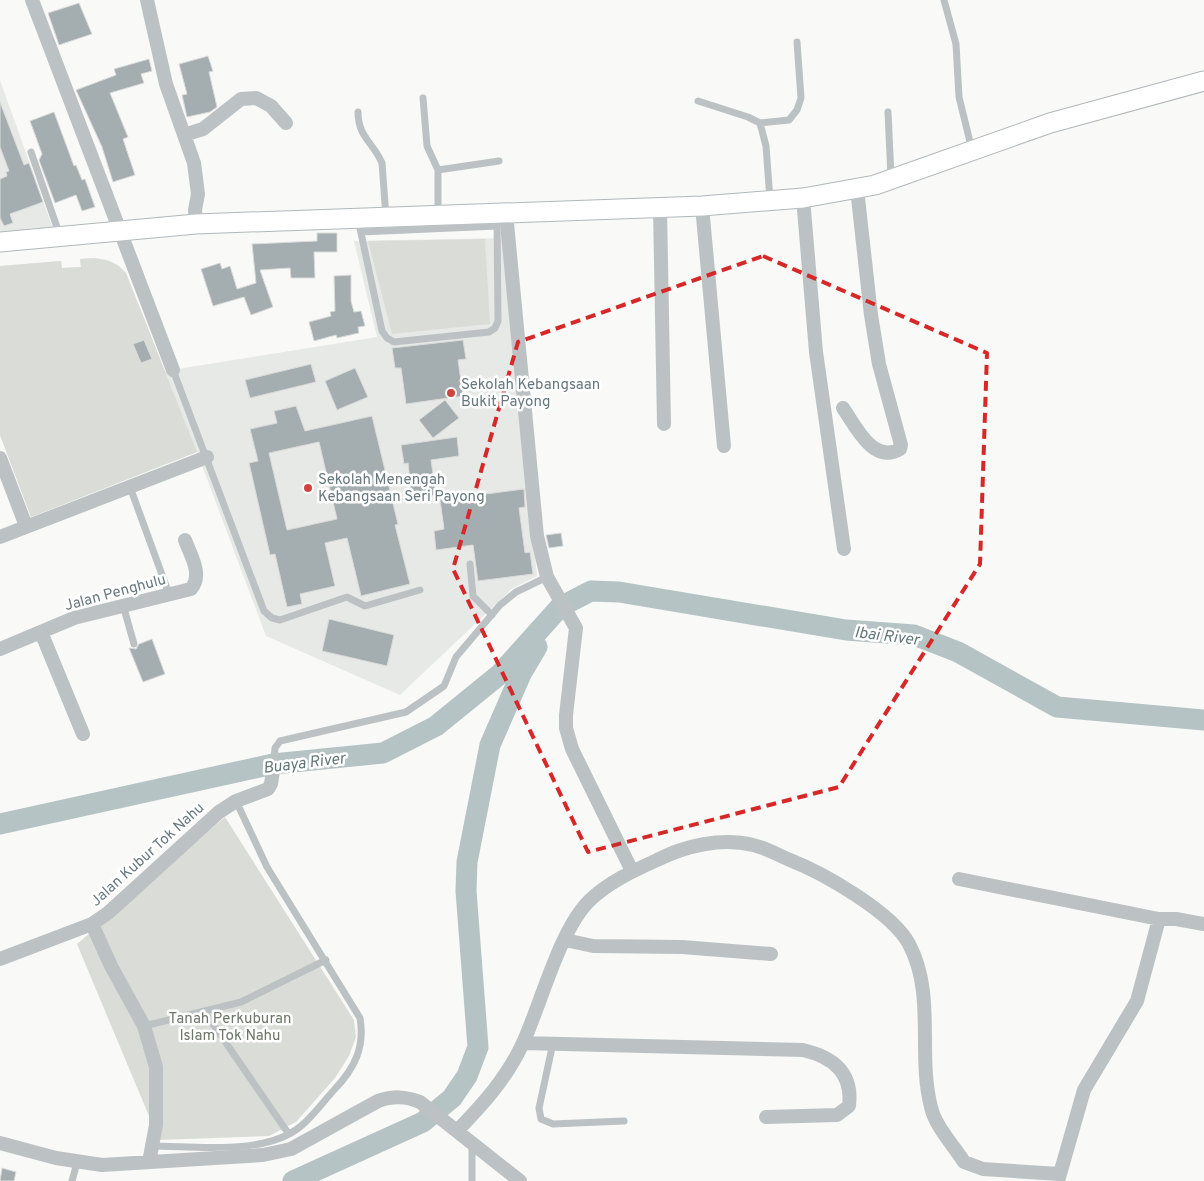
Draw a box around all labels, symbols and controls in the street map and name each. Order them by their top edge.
place label: Sekolah Kebangsaan Bukit Payong [461,376,600,412]
marker: Sekolah Kebangsaan Bukit Payong [445,387,457,399]
place label: Sekolah Menengah Kebangsaan Seri Payong [318,471,485,507]
marker: Sekolah Menengah Kebangsaan Seri Payong [302,482,314,494]
street label: Jalan Penghulu [63,571,168,616]
water label: Ibai River [853,623,922,651]
water label: Buaya River [262,749,348,779]
street label: Jalan Kubur Tok Nahu [87,799,209,911]
park label: Tanah Perkuburan Islam Tok Nahu [169,1010,291,1046]

